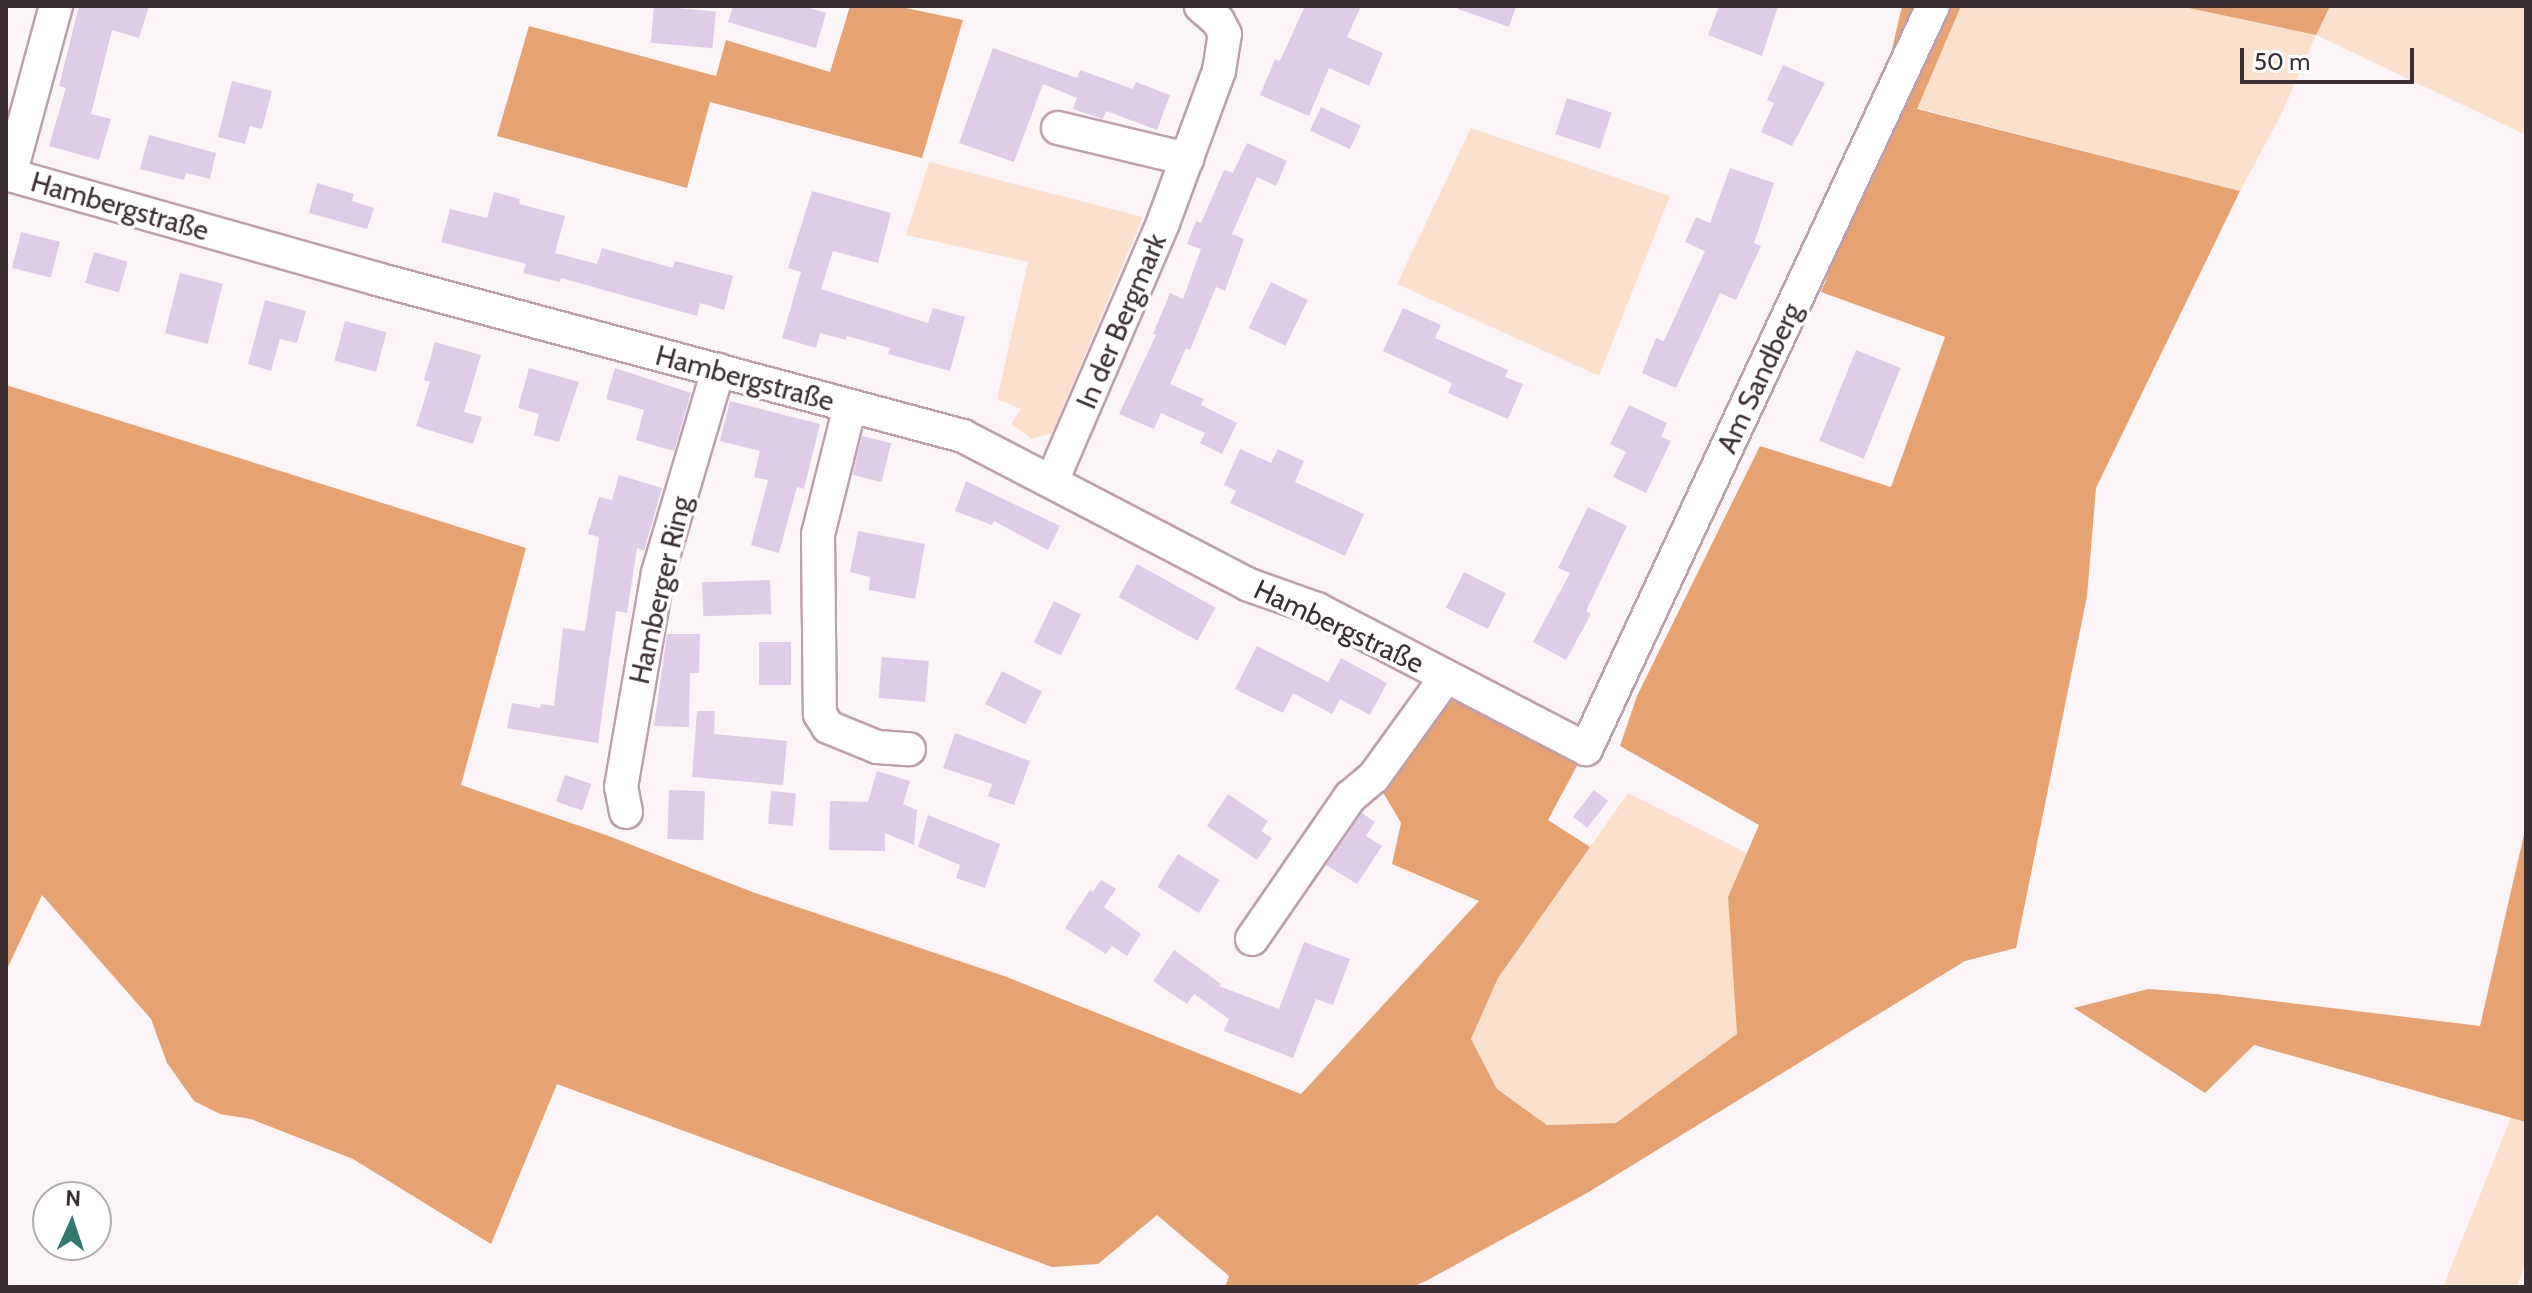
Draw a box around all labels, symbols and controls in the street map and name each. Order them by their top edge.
scale bar [2244,32,2418,82]
text: 50 m [2254,47,2310,76]
street label: Hambergstraße [27,165,213,247]
street label: In der Bergmark [1069,228,1173,414]
street label: Am Sandberg [1710,298,1808,458]
street label: Hambergstraße [652,338,838,418]
street label: Hamberger Ring [622,493,698,687]
street label: Hambergstraße [1249,572,1429,680]
north arrow [32,1181,112,1261]
text: N [65,1185,82,1212]

